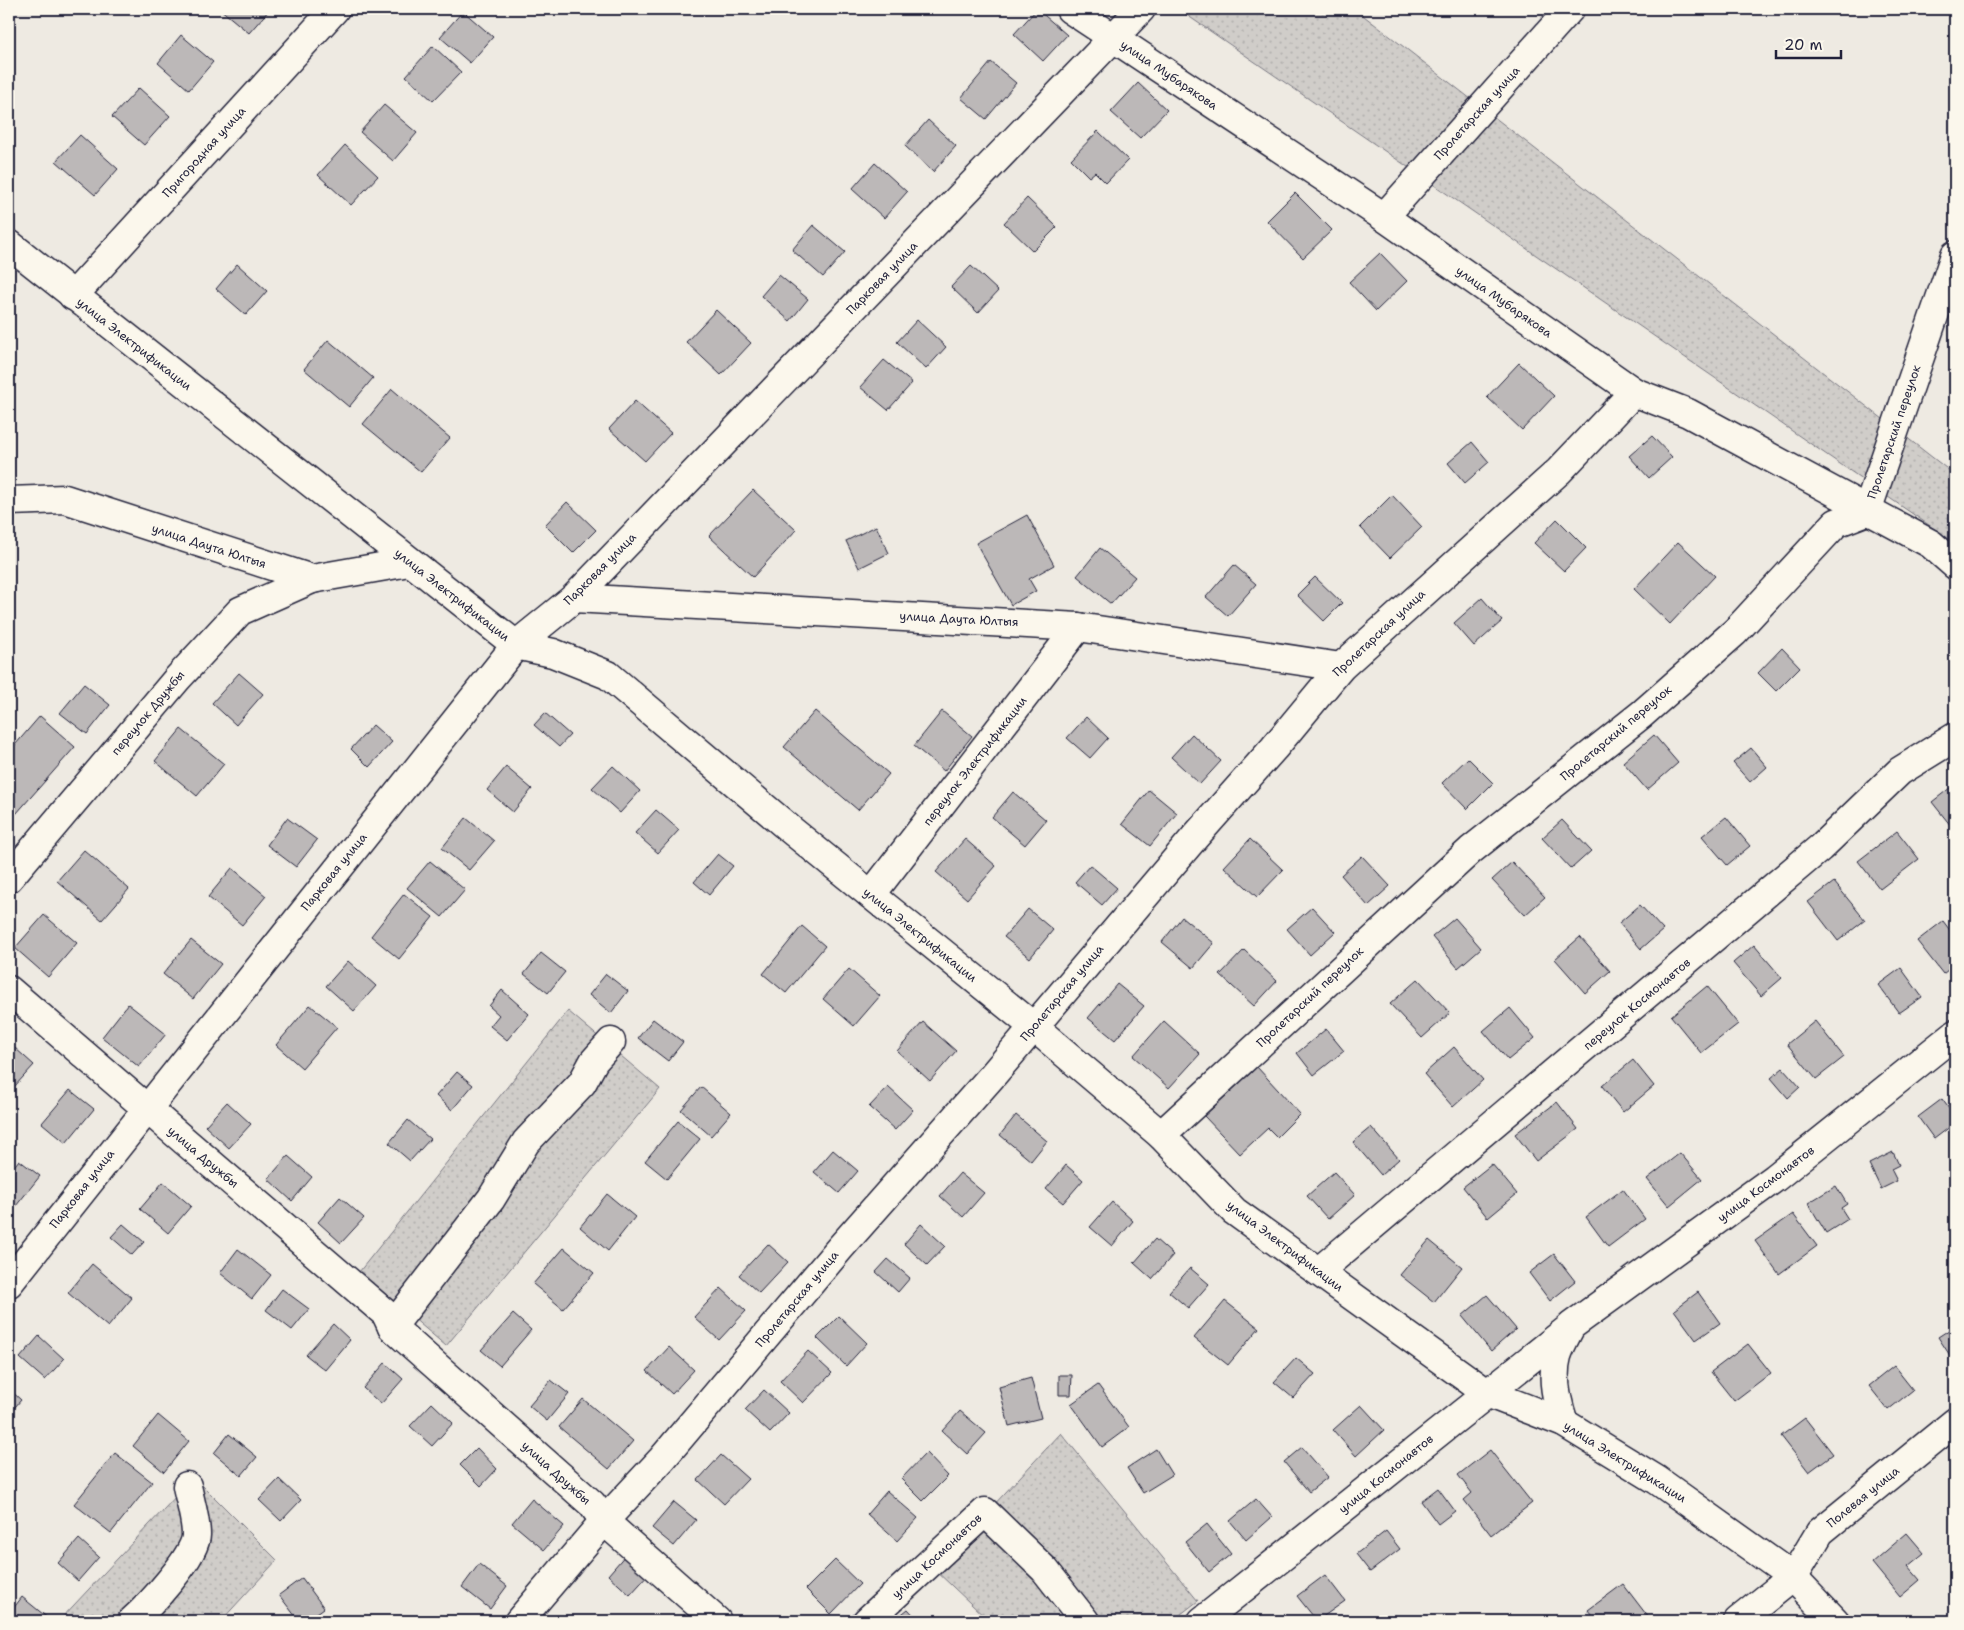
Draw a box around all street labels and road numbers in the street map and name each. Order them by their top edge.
street label: улица Мубарякова [1117,36,1221,114]
street label: Пролетарская улица [1430,62,1524,163]
street label: Пригородная улица [159,103,249,201]
street label: Парковая улица [843,237,922,318]
street label: улица Мубарякова [1453,263,1556,342]
street label: улица Электрификации [73,294,195,394]
street label: Пролетарский переулок [1864,362,1925,501]
street label: улица Даута Юлтыя [150,520,268,572]
street label: Парковая улица [560,529,640,609]
street label: улица Электрификации [391,545,513,645]
street label: Пролетарская улица [1329,585,1429,680]
street label: улица Даута Юлтыя [899,608,1019,630]
street label: переулок Дружбы [108,667,188,759]
street label: Пролетарский переулок [1557,681,1676,784]
street label: переулок Электрификации [920,693,1031,829]
street label: Парковая улица [298,829,371,914]
street label: улица Электрификации [860,884,980,986]
street label: Пролетарская улица [1017,941,1107,1045]
street label: Пролетарский переулок [1253,943,1367,1051]
street label: переулок Космонавтов [1580,954,1694,1054]
street label: улица Дружбы [164,1123,242,1191]
street label: улица Космонавтов [1714,1142,1818,1226]
street label: Парковая улица [46,1146,118,1232]
street label: улица Электрификации [1224,1197,1347,1295]
street label: Пролетарская улица [752,1247,842,1351]
street label: улица Электрификации [1561,1418,1690,1506]
street label: улица Космонавтов [1335,1431,1437,1517]
street label: улица Дружбы [518,1438,594,1508]
street label: Полевая улица [1823,1462,1903,1531]
street label: улица Космонавтов [889,1510,985,1602]

